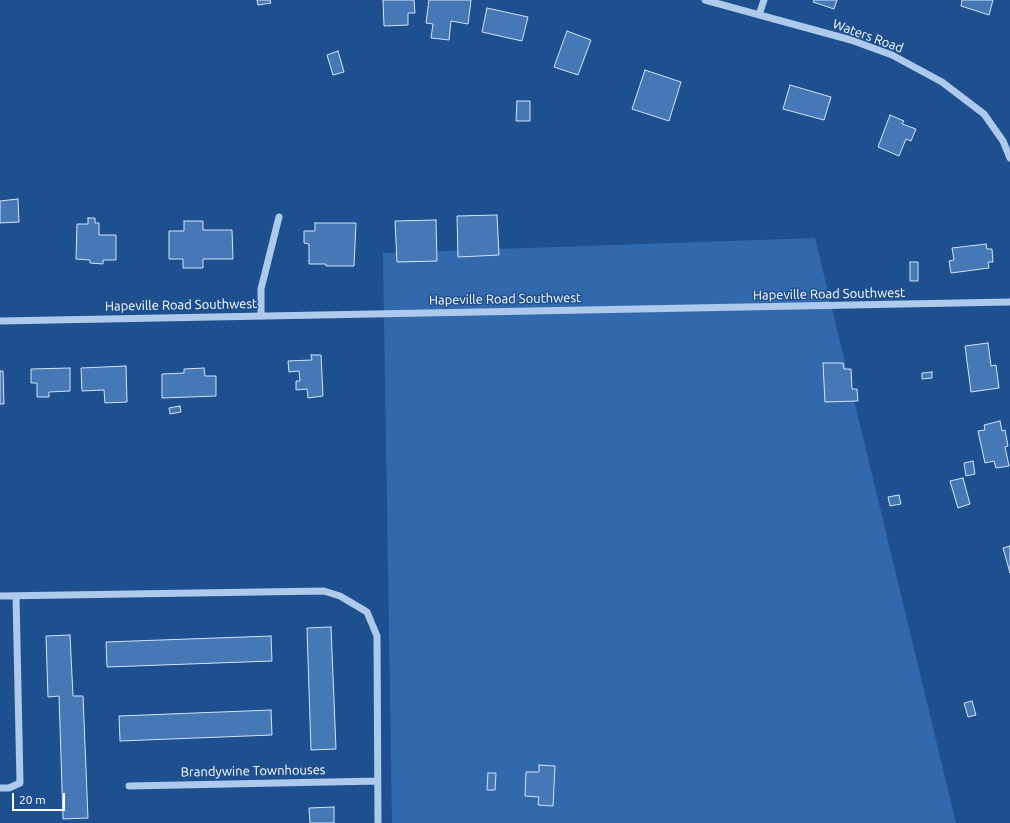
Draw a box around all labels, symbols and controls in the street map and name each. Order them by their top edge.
street label: Waters Road [830,16,906,56]
street label: Hapeville Road Southwest [753,285,905,303]
street label: Hapeville Road Southwest [429,290,581,308]
street label: Hapeville Road Southwest [105,296,257,314]
street label: Brandywine Townhouses [180,762,326,780]
scale bar [14,785,67,811]
text: 20 m [19,793,46,806]

